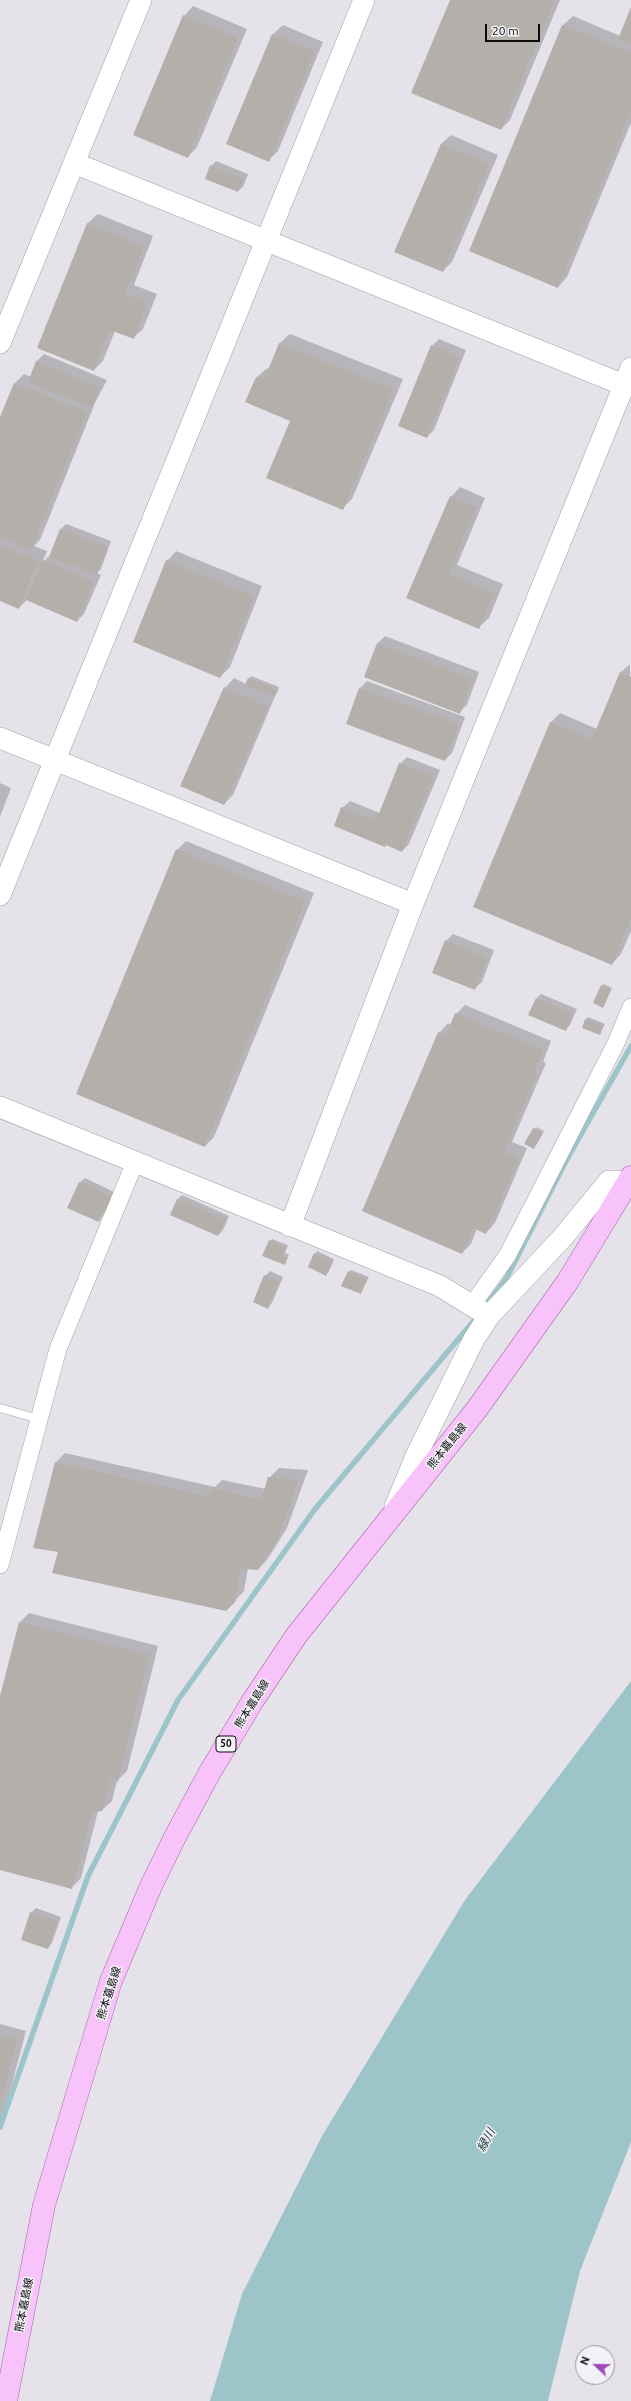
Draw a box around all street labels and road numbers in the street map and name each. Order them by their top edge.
street label: 熊本嘉島線 [425,1420,469,1472]
street label: 熊本嘉島線 [232,1677,272,1731]
road number: 50 [216,1736,236,1752]
street label: 熊本嘉島線 [94,1965,124,2021]
street label: 熊本嘉島線 [12,2277,36,2333]

